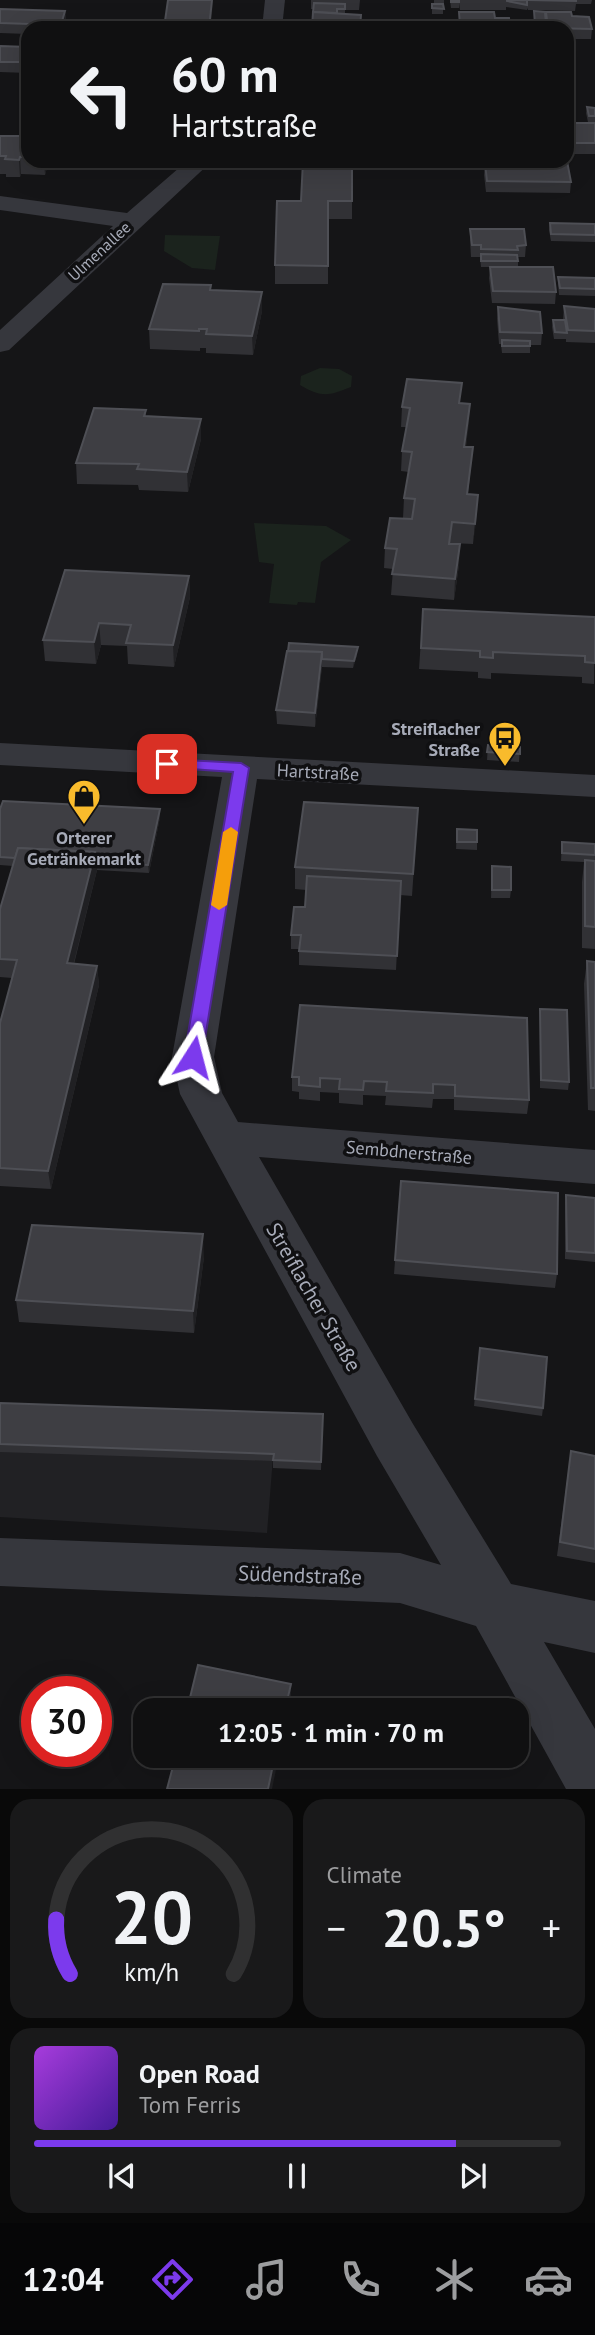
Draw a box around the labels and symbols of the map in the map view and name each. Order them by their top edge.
street label: Ulmenallee [64,217,134,285]
place label: Streiflacher Straße [391,717,481,761]
bus stop icon: Streiflacher Straße [486,719,524,768]
pin [137,734,197,794]
street label: Hartstraße [276,758,360,786]
shop icon: Orterer Getränkemarkt [65,777,103,826]
place label: Orterer Getränkemarkt [27,826,142,870]
position arrow [156,1020,230,1094]
street label: Sembdnerstraße [345,1135,473,1169]
street label: Streiflacher Straße [260,1218,368,1376]
street label: Südendstraße [238,1559,362,1591]
speed limit sign: 30 [21,1676,112,1767]

